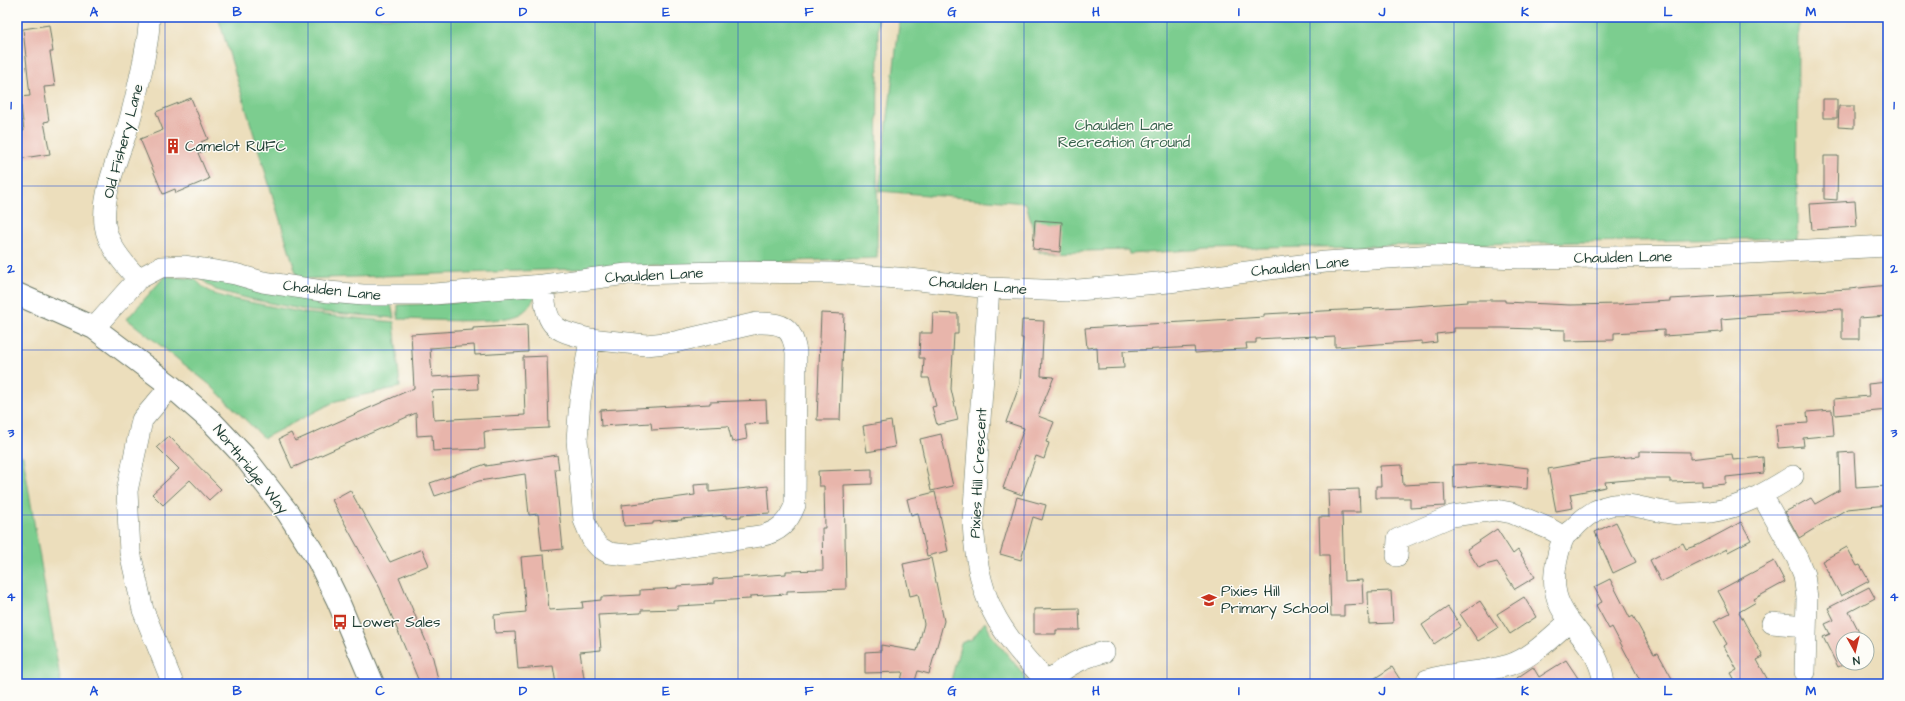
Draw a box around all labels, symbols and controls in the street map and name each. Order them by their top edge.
text: A [90,3,99,21]
text: B [232,3,242,21]
text: C [375,3,385,21]
text: D [519,3,528,21]
text: E [662,3,670,21]
text: F [804,3,814,21]
text: G [947,3,957,21]
text: H [1092,3,1100,21]
text: I [1238,3,1240,21]
text: J [1378,3,1386,21]
text: K [1521,3,1529,21]
text: L [1663,3,1673,21]
text: M [1806,3,1817,21]
street label: Old Fishery Lane [98,81,150,201]
text: 1 [10,96,12,114]
text: 1 [1893,96,1895,114]
park label: Chaulden Lane Recreation Ground [1058,115,1191,153]
place label: Camelot RUFC [185,136,286,157]
building icon: Camelot RUFC [164,137,182,155]
street label: Chaulden Lane [1574,246,1672,269]
street label: Chaulden Lane [1250,251,1350,282]
text: 2 [6,260,15,278]
text: 2 [1889,260,1898,278]
street label: Chaulden Lane [604,262,704,289]
street label: Chaulden Lane [928,271,1028,300]
street label: Chaulden Lane [282,275,382,306]
street label: Pixies Hill Crescent [965,407,992,539]
street label: Northridge Way [207,420,293,519]
text: 3 [7,424,15,442]
text: 3 [1890,424,1898,442]
place label: Pixies Hill Primary School [1221,581,1329,620]
text: 4 [7,588,16,606]
text: 4 [1890,588,1899,606]
school or university icon: Pixies Hill Primary School [1200,591,1218,609]
place label: Lower Sales [352,612,441,633]
bus stop icon: Lower Sales [331,613,349,631]
north arrow [1835,631,1875,671]
text: N [1852,652,1861,668]
text: A [90,682,99,700]
text: B [232,682,242,700]
text: C [375,682,385,700]
text: D [519,682,528,700]
text: E [662,682,670,700]
text: F [804,682,814,700]
text: G [947,682,957,700]
text: H [1092,682,1100,700]
text: I [1238,682,1240,700]
text: J [1378,682,1386,700]
text: K [1521,682,1529,700]
text: L [1663,682,1673,700]
text: M [1806,682,1817,700]

